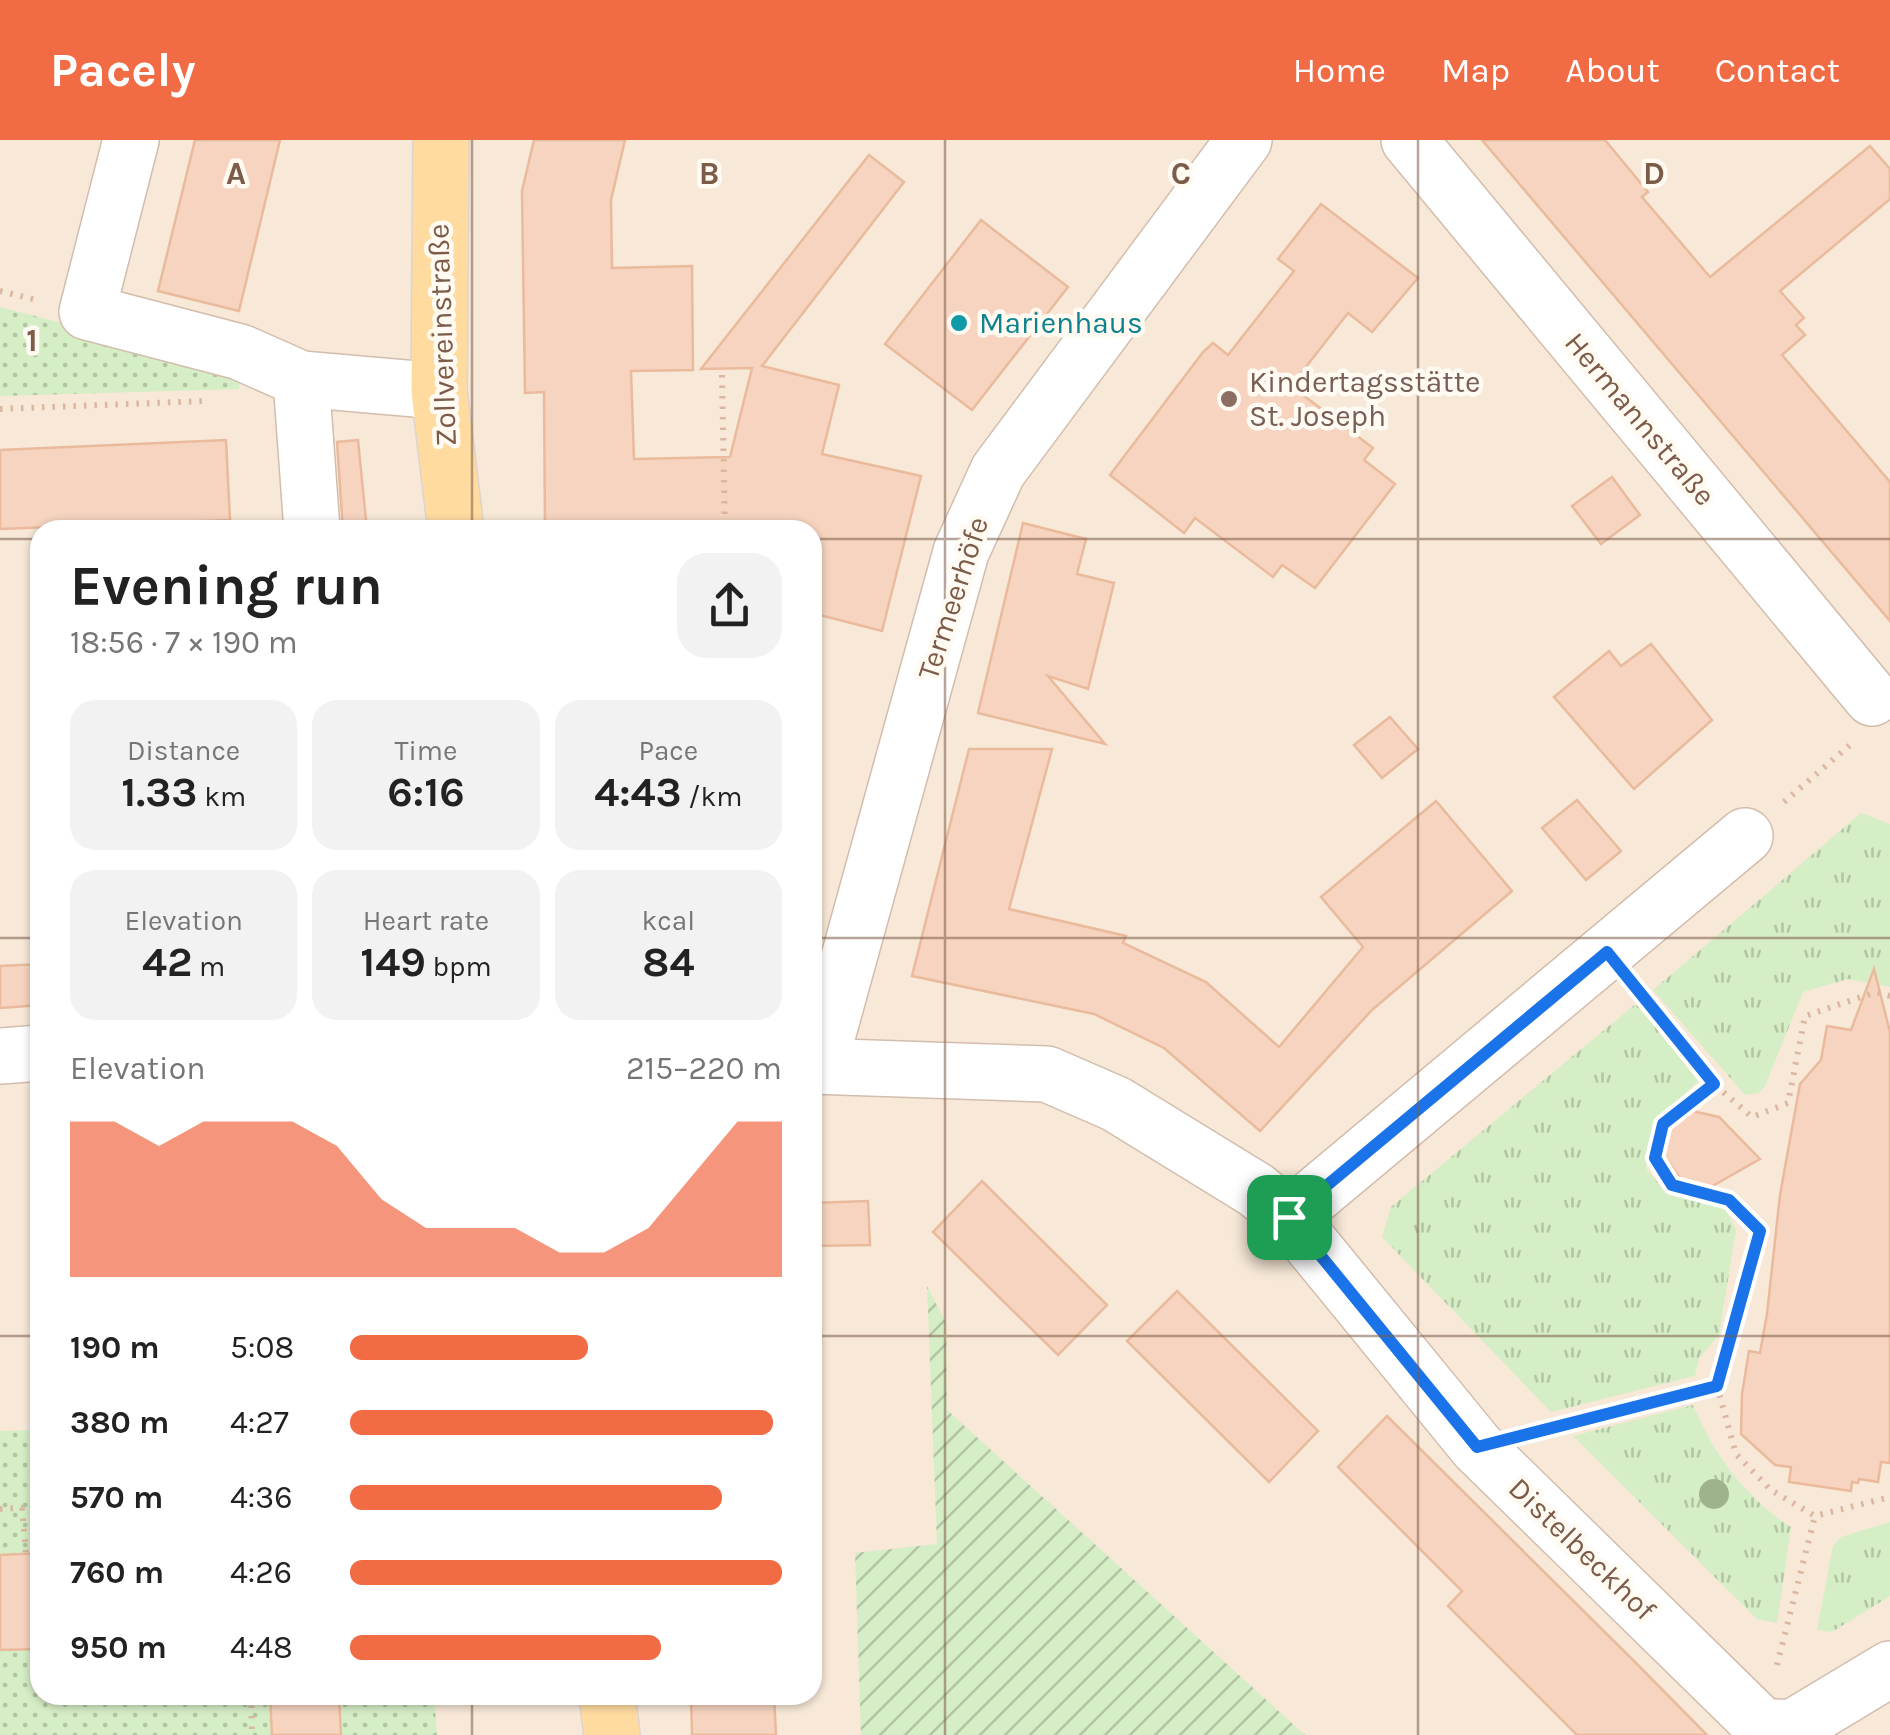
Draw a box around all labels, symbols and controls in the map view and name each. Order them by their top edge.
text: Pacely [50,42,196,98]
text: Home [1293,50,1386,91]
text: Map [1441,50,1510,91]
text: About [1565,50,1660,91]
text: Contact [1715,50,1840,91]
text: A [226,155,246,192]
text: B [699,155,719,192]
text: C [1171,155,1191,192]
text: D [1643,155,1665,192]
street label: Zollvereinstraße [420,223,464,447]
place label: Marienhaus [979,305,1143,341]
marker: Marienhaus [948,312,970,334]
text: 1 [26,322,38,359]
street label: Hermannstraße [1557,325,1723,513]
place label: Kindertagsstätte St. Joseph [1249,364,1480,434]
marker: Kindertagsstätte St. Joseph [1218,388,1240,410]
street label: Termeerhöfe [910,512,996,684]
button: share [677,553,782,658]
text: Evening run [70,554,383,618]
text: 18:56 · 7 × 190 m [70,624,298,661]
text: Distance [127,734,240,767]
text: Time [395,734,457,767]
text: Pace [638,734,698,767]
text: 1.33 [121,767,197,817]
text: 6:16 [387,767,465,817]
text: 4:43 [594,767,682,817]
text: km [197,780,246,813]
text: /km [682,780,742,813]
text: Elevation [124,904,243,937]
text: Heart rate [363,904,489,937]
text: kcal [642,904,695,937]
text: 42 [142,937,192,987]
text: 149 [360,937,426,987]
text: 84 [642,937,694,987]
text: m [192,950,225,983]
text: bpm [426,950,492,983]
text: Elevation [70,1050,205,1087]
text: 215–220 m [626,1050,782,1087]
pin [1247,1175,1332,1260]
icon: arrive [1262,1190,1317,1245]
text: 190 m [70,1329,160,1366]
text: 5:08 [230,1329,294,1366]
text: 380 m [70,1404,169,1441]
text: 4:27 [230,1404,289,1441]
street label: Distelbeckhof [1501,1470,1663,1628]
text: 570 m [70,1479,163,1516]
text: 4:36 [230,1479,292,1516]
text: 760 m [70,1554,164,1591]
text: 4:26 [230,1554,292,1591]
text: 950 m [70,1629,167,1666]
text: 4:48 [230,1629,293,1666]

